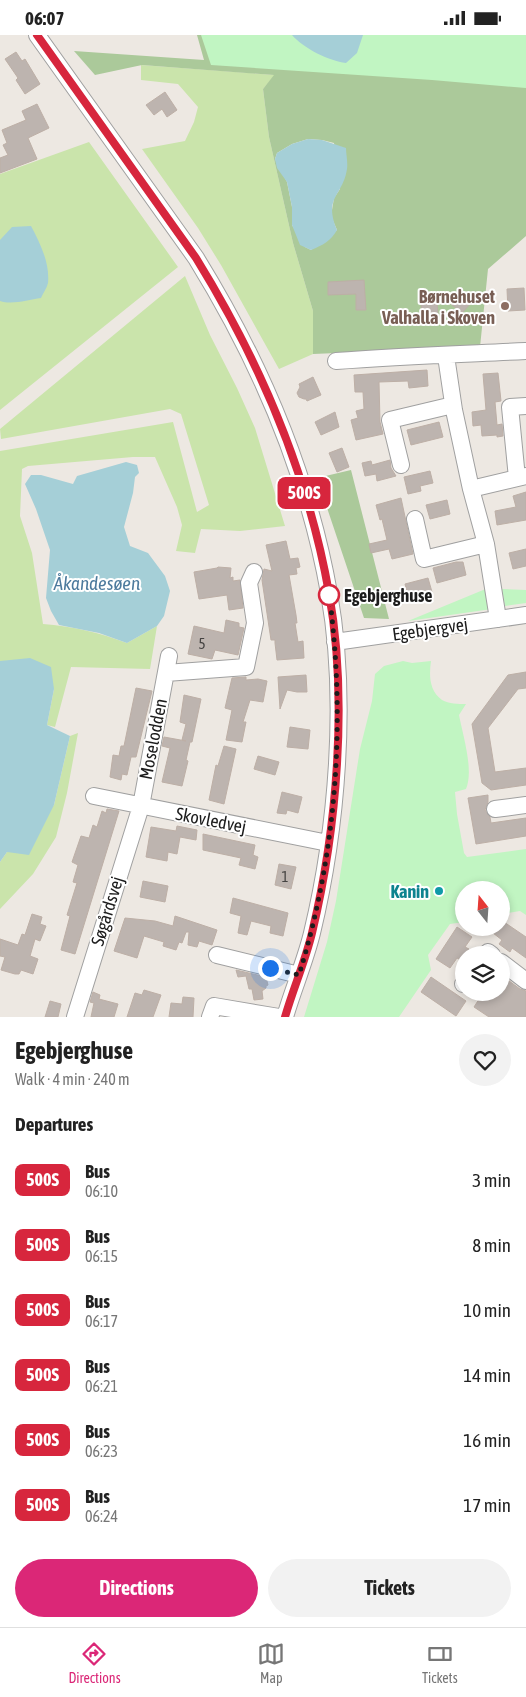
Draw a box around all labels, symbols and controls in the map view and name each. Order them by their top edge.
text: 06:07 [25,7,64,29]
place label: Børnehuset Valhalla i Skoven [381,286,496,328]
marker: Børnehuset Valhalla i Skoven [499,300,511,312]
line badge: 500S [269,477,339,509]
text: 500S [288,482,320,503]
water label: Åkandesøen [53,572,140,594]
marker: Egebjerghuse [318,584,340,606]
place label: Egebjerghuse [344,585,433,606]
street label: Egebjergvej [391,613,469,645]
house number: 5 [198,635,206,652]
street label: Moselodden [135,697,171,781]
street label: Skovledvej [174,803,248,837]
house number: 1 [281,868,289,885]
street label: Søgårdsvej [87,874,127,948]
place label: Kanin [391,881,429,902]
north arrow [455,881,510,936]
map controls [455,881,510,1001]
marker: Kanin [433,885,445,897]
button: layers [455,946,510,1001]
your location [258,956,283,981]
button: heart [459,1034,511,1086]
text: Egebjerghuse [15,1037,133,1064]
text: Walk · 4 min · 240 m [15,1070,129,1088]
text: Departures [15,1113,93,1135]
text: Bus [85,1160,110,1182]
text: 500S [26,1169,59,1190]
text: 3 min [472,1169,511,1191]
text: 06:10 [85,1182,118,1200]
text: Bus [85,1225,110,1247]
text: 500S [26,1234,59,1255]
text: 8 min [472,1234,511,1256]
text: 06:15 [85,1247,118,1265]
text: Bus [85,1290,110,1312]
text: 500S [26,1299,59,1320]
text: 10 min [463,1299,511,1321]
text: 06:17 [85,1312,118,1330]
text: Bus [85,1355,110,1377]
text: 500S [26,1364,59,1385]
text: 14 min [463,1364,511,1386]
text: 06:21 [85,1377,118,1395]
text: Bus [85,1420,110,1442]
text: 500S [26,1429,59,1450]
text: 16 min [463,1429,511,1451]
text: 06:23 [85,1442,118,1460]
text: Bus [85,1485,110,1507]
text: 500S [26,1494,59,1515]
text: 17 min [463,1494,511,1516]
text: 06:24 [85,1507,118,1525]
button: Directions [15,1559,258,1617]
button: Tickets [268,1559,511,1617]
tab: Directions [68,1640,121,1686]
tab: Map [257,1640,285,1686]
tab: Tickets [422,1640,458,1686]

